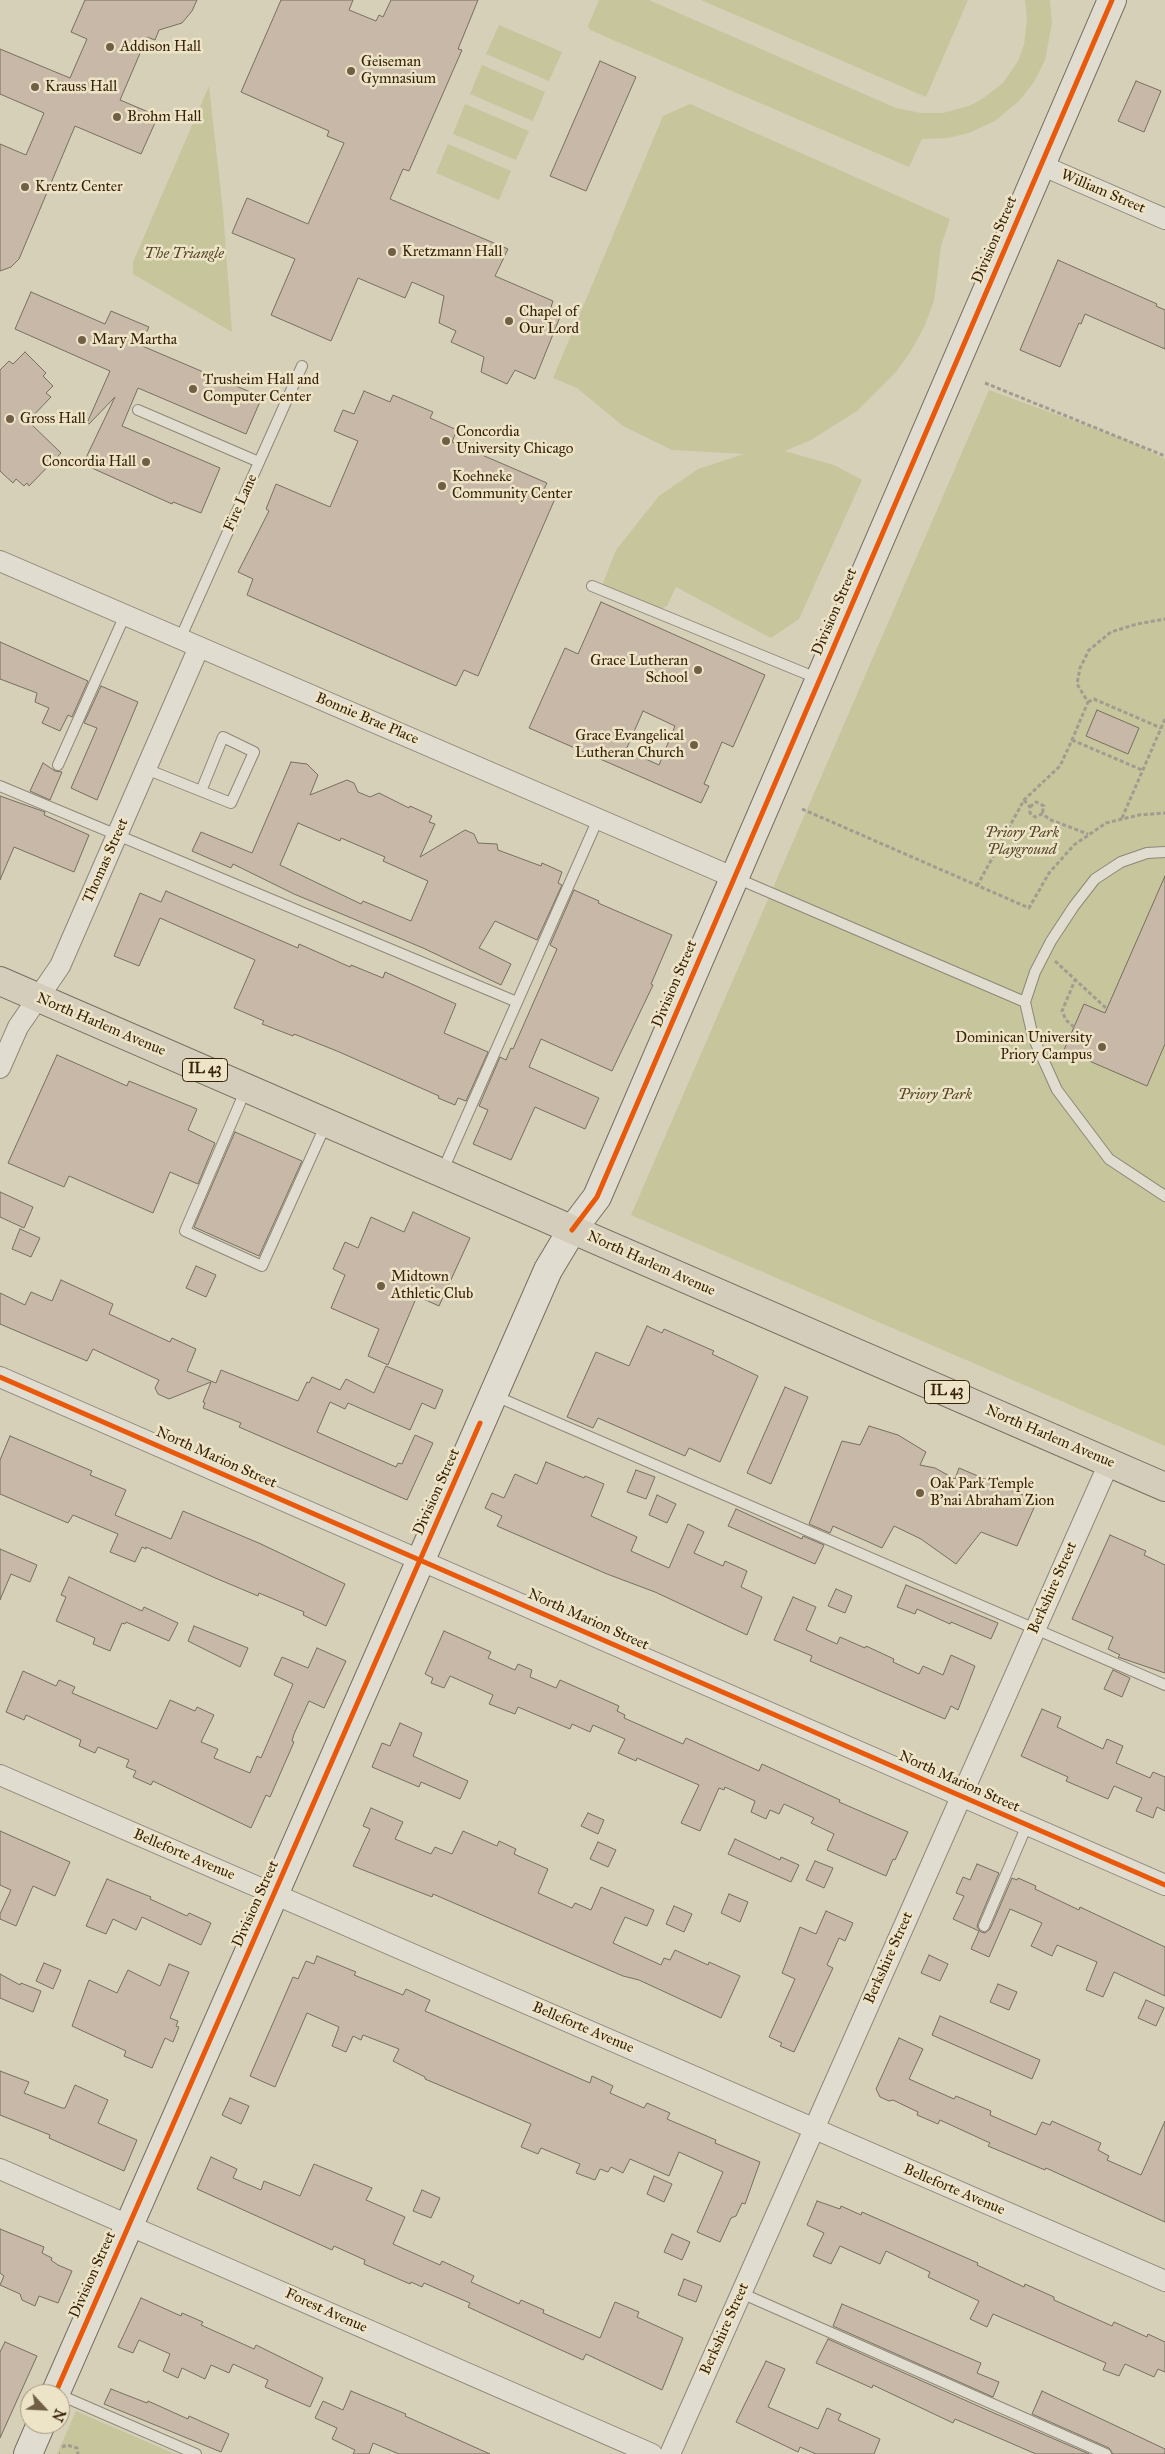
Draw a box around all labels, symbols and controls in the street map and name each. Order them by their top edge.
place label: Addison Hall [120,38,201,56]
marker: Addison Hall [104,41,116,53]
place label: Geiseman Gymnasium [361,53,436,88]
marker: Geiseman Gymnasium [345,65,357,77]
place label: Krauss Hall [45,78,117,96]
marker: Krauss Hall [29,81,41,93]
place label: Brohm Hall [127,108,202,126]
marker: Brohm Hall [111,111,123,123]
street label: William Street [1058,166,1148,218]
place label: Krentz Center [35,178,123,196]
marker: Krentz Center [19,181,31,193]
street label: Division Street [969,194,1021,286]
place label: Kretzmann Hall [402,243,502,261]
park label: The Triangle [144,245,224,263]
marker: Kretzmann Hall [386,246,398,258]
place label: Chapel of Our Lord [519,303,579,338]
marker: Chapel of Our Lord [503,315,515,327]
place label: Mary Martha [92,331,177,349]
marker: Mary Martha [76,334,88,346]
place label: Trusheim Hall and Computer Center [203,371,319,406]
marker: Trusheim Hall and Computer Center [187,383,199,395]
place label: Gross Hall [20,410,86,428]
marker: Gross Hall [4,413,16,425]
place label: Concordia University Chicago [456,423,574,458]
marker: Concordia University Chicago [440,435,452,447]
place label: Concordia Hall [42,453,136,471]
marker: Concordia Hall [140,456,152,468]
place label: Koehneke Community Center [452,468,572,503]
street label: Fire Lane [220,472,262,534]
marker: Koehneke Community Center [436,480,448,492]
street label: Division Street [809,566,861,658]
place label: Grace Lutheran School [590,652,688,687]
marker: Grace Lutheran School [692,664,704,676]
street label: Bonnie Brae Place [313,689,421,749]
place label: Grace Evangelical Lutheran Church [575,727,684,762]
marker: Grace Evangelical Lutheran Church [688,739,700,751]
street label: Thomas Street [79,816,133,906]
park label: Priory Park Playground [985,824,1059,859]
street label: Division Street [649,938,701,1030]
street label: North Harlem Avenue [34,990,168,1060]
place label: Dominican University Priory Campus [955,1029,1092,1064]
marker: Dominican University Priory Campus [1096,1041,1108,1053]
road number: IL 43 [182,1058,228,1082]
park label: Priory Park [898,1086,972,1104]
street label: North Harlem Avenue [584,1228,718,1300]
place label: Midtown Athletic Club [391,1268,473,1303]
marker: Midtown Athletic Club [375,1280,387,1292]
road number: IL 43 [924,1380,970,1404]
street label: North Harlem Avenue [983,1402,1117,1472]
street label: North Marion Street [153,1423,279,1493]
street label: Division Street [410,1446,464,1538]
place label: Oak Park Temple B'nai Abraham Zion [930,1475,1054,1510]
marker: Oak Park Temple B'nai Abraham Zion [914,1487,926,1499]
street label: Berkshire Street [1025,1539,1081,1637]
street label: North Marion Street [525,1585,651,1655]
street label: North Marion Street [896,1747,1022,1817]
street label: Belleforte Avenue [131,1826,237,1884]
street label: Division Street [229,1858,283,1950]
street label: Berkshire Street [861,1909,917,2007]
street label: Belleforte Avenue [530,1999,636,2057]
street label: Belleforte Avenue [901,2161,1007,2219]
street label: Division Street [66,2229,120,2321]
street label: Berkshire Street [697,2280,753,2378]
street label: Forest Avenue [282,2285,370,2337]
north arrow [20,2384,70,2434]
text: N [48,2406,68,2424]

